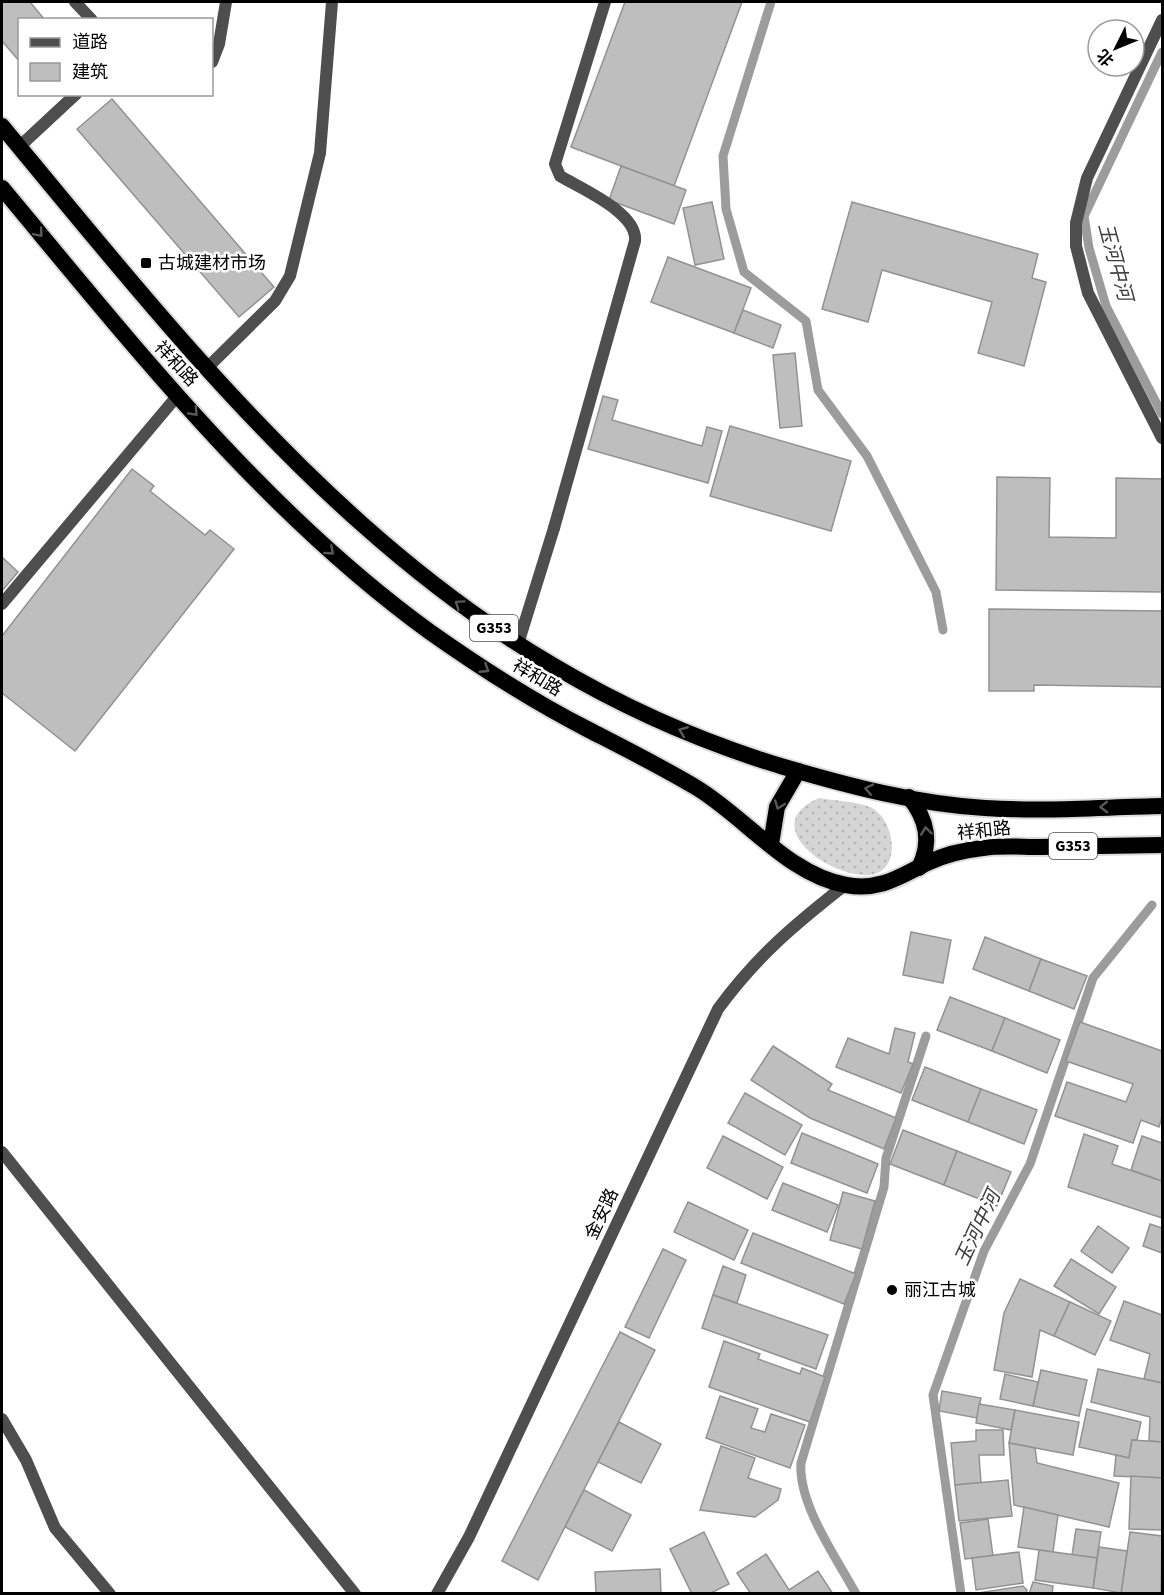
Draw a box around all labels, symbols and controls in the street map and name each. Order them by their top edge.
legend [18,18,213,96]
north arrow [1086,18,1146,78]
text: 道路 [72,30,108,55]
text: 北 [1092,44,1119,71]
text: 建筑 [72,60,108,85]
water label: 玉河中河 [1091,220,1140,308]
one-way arrow [32,226,43,237]
place label: 古城建材市场 [158,251,266,276]
marker: 古城建材市场 [139,256,153,270]
street label: 祥和路 [148,336,204,392]
one-way arrow [186,405,197,416]
one-way arrow [323,544,334,555]
one-way arrow [454,600,465,611]
road number: G353 [470,615,518,641]
street label: 祥和路 [507,653,567,703]
one-way arrow [479,662,489,674]
one-way arrow [678,726,689,738]
one-way arrow [864,784,874,797]
one-way arrow [773,800,786,810]
one-way arrow [1100,801,1109,813]
street label: 祥和路 [956,816,1012,846]
one-way arrow [920,826,933,835]
road number: G353 [1049,833,1097,859]
water label: 玉河中河 [948,1182,1009,1270]
street label: 金安路 [579,1184,625,1244]
place label: 丽江古城 [904,1278,976,1303]
marker: 丽江古城 [885,1283,899,1297]

